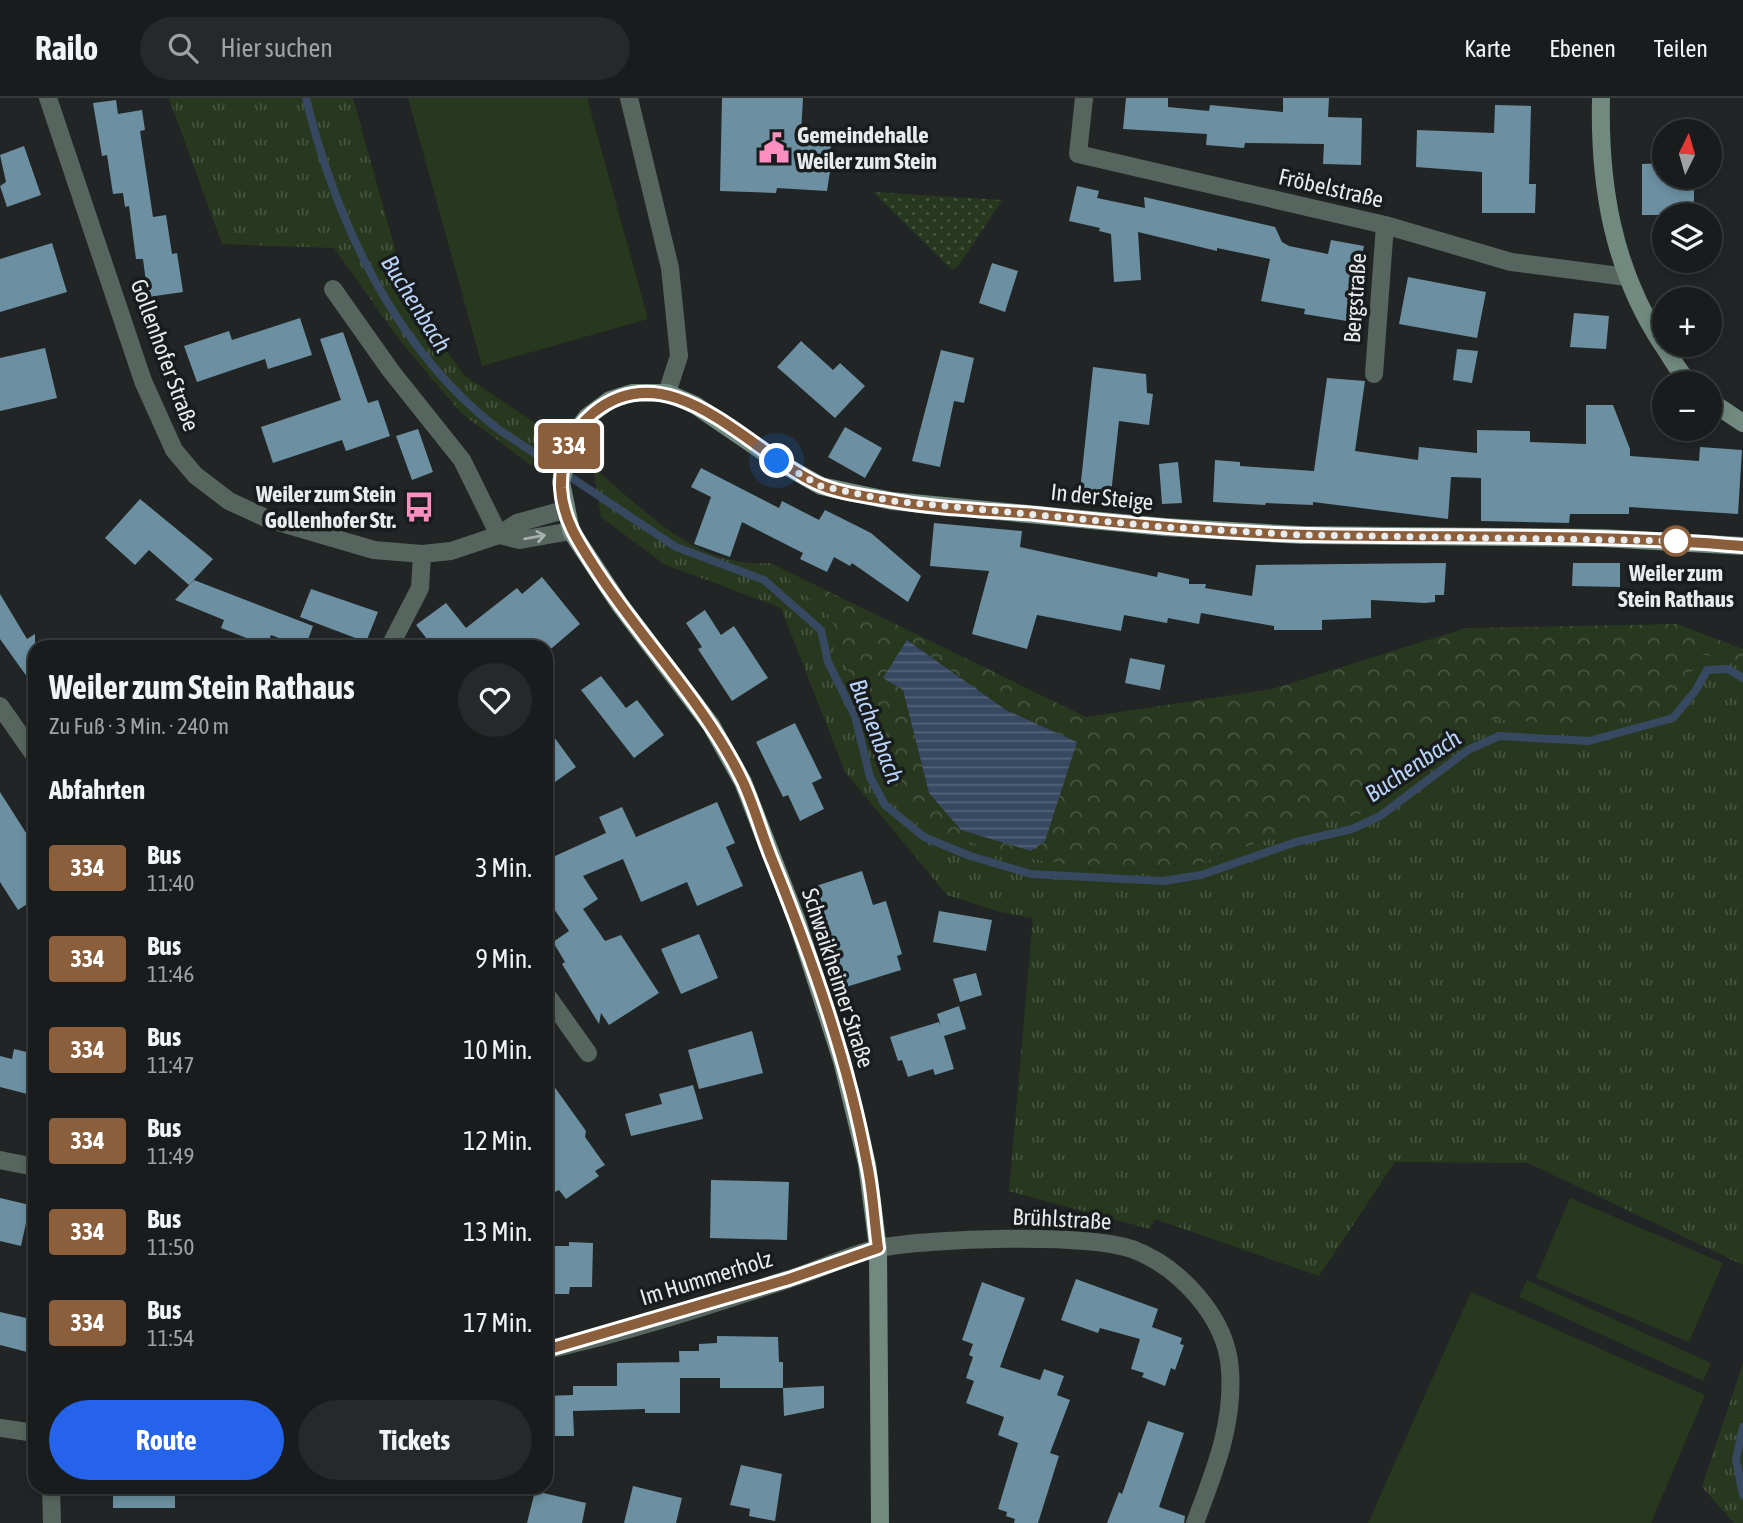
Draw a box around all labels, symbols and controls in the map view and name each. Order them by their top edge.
search box [140,17,630,80]
text: Railo [35,29,98,67]
icon: search [164,29,202,67]
text: Hier suchen [220,33,333,63]
text: Karte [1464,35,1511,62]
text: Ebenen [1549,35,1616,62]
text: Teilen [1654,35,1708,62]
north arrow [1652,119,1722,189]
map controls [1652,119,1722,441]
place label: Gemeindehalle Weiler zum Stein [796,122,937,174]
public building icon: Gemeindehalle Weiler zum Stein [757,131,791,165]
street label: Fröbelstraße [1276,163,1386,213]
button: layers [1652,203,1722,273]
water label: Buchenbach [376,250,457,357]
street label: Bergstraße [1339,252,1371,344]
street label: Gollenhofer Straße [125,275,205,435]
button: + [1652,287,1722,357]
button: − [1652,371,1722,441]
line badge: 334 [529,423,609,469]
text: 334 [552,432,586,459]
your location [759,443,794,478]
street label: In der Steige [1049,479,1155,515]
place label: Weiler zum Stein Gollenhofer Str. [255,481,396,533]
bus stop icon: Weiler zum Stein Gollenhofer Str. [402,490,436,524]
marker: Weiler zum Stein Rathaus [1661,526,1691,556]
one-way arrow [523,530,546,543]
place label: Weiler zum Stein Rathaus [1618,560,1734,612]
button: heart [458,663,532,737]
text: Weiler zum Stein Rathaus [49,668,355,706]
water label: Buchenbach [844,675,909,787]
text: Zu Fuß · 3 Min. · 240 m [49,713,229,739]
water label: Buchenbach [1360,724,1466,807]
text: Abfahrten [49,775,145,805]
text: Bus [147,840,181,870]
text: 3 Min. [476,853,532,883]
text: 334 [71,854,104,881]
text: 11:40 [147,870,194,896]
street label: Schwaikheimer Straße [797,885,879,1071]
text: Bus [147,931,181,961]
text: 9 Min. [476,944,532,974]
text: 334 [71,945,104,972]
text: 11:46 [147,961,194,987]
text: Bus [147,1022,181,1052]
text: 10 Min. [463,1035,532,1065]
text: 334 [71,1036,104,1063]
text: 11:47 [147,1052,194,1078]
text: Bus [147,1113,181,1143]
text: 12 Min. [463,1126,532,1156]
text: 334 [71,1127,104,1154]
text: 11:49 [147,1143,194,1169]
street label: Brühlstraße [1012,1203,1112,1235]
text: Bus [147,1204,181,1234]
text: 13 Min. [463,1217,532,1247]
text: 334 [71,1218,104,1245]
text: 11:50 [147,1234,194,1260]
street label: Im Hummerholz [637,1246,775,1310]
text: Bus [147,1295,181,1325]
text: 17 Min. [463,1308,532,1338]
text: 334 [71,1309,104,1336]
text: 11:54 [147,1325,194,1351]
button: Route [49,1400,284,1480]
button: Tickets [298,1400,532,1480]

